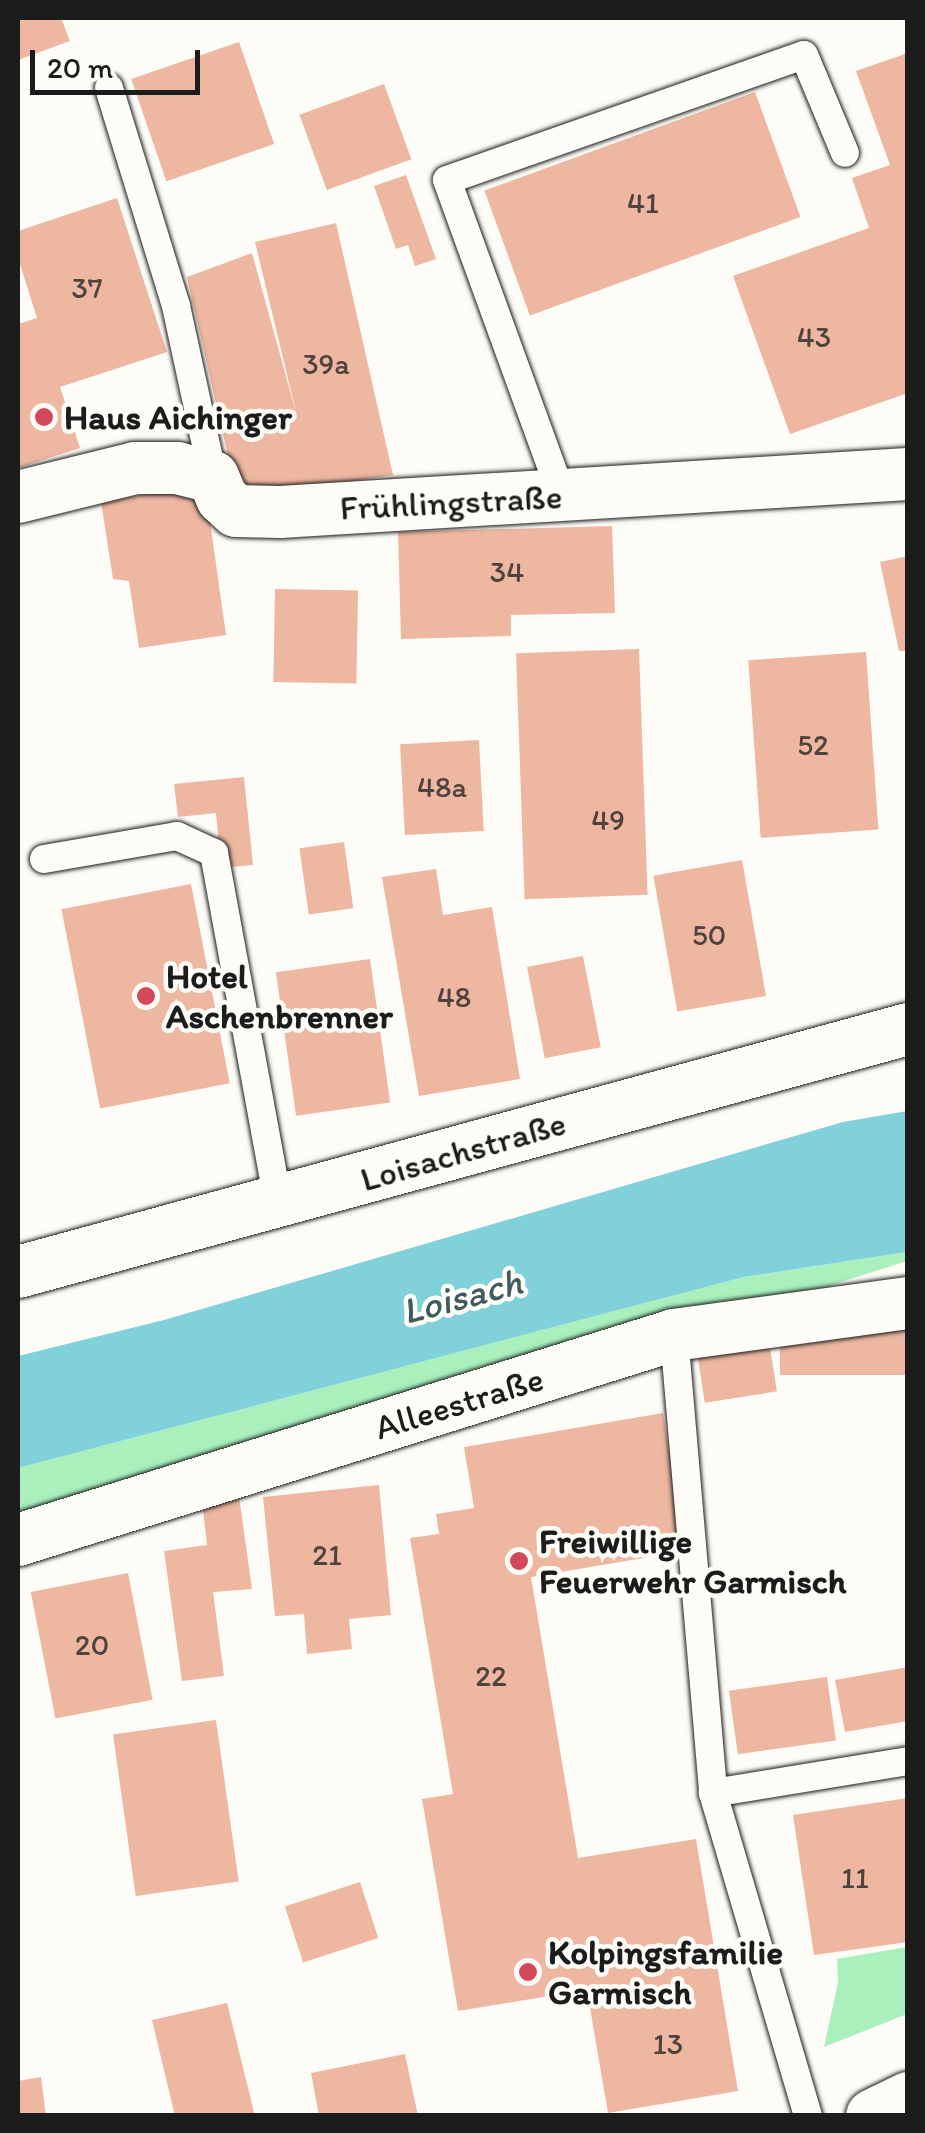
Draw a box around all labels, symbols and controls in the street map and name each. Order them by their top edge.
scale bar [35,30,205,92]
text: 20 m [47,49,113,86]
house number: 41 [627,185,659,221]
house number: 37 [71,270,103,306]
house number: 43 [797,319,831,355]
house number: 39a [302,346,350,382]
place label: Haus Aichinger [64,396,291,438]
marker: Haus Aichinger [33,406,55,428]
street label: Frühlingstraße [339,475,563,529]
house number: 34 [490,554,524,590]
house number: 52 [797,727,829,763]
house number: 48a [417,769,467,805]
house number: 49 [591,802,625,838]
house number: 50 [692,917,726,953]
place label: Hotel Aschenbrenner [166,955,393,1037]
house number: 48 [437,979,471,1015]
marker: Hotel Aschenbrenner [135,985,157,1007]
street label: Loisachstraße [355,1102,571,1200]
water label: Loisach [397,1259,527,1335]
street label: Alleestraße [370,1357,548,1449]
place label: Freiwillige Feuerwehr Garmisch [539,1520,847,1602]
house number: 21 [312,1537,342,1573]
marker: Freiwillige Feuerwehr Garmisch [508,1550,530,1572]
house number: 20 [75,1627,109,1663]
house number: 22 [475,1658,507,1694]
house number: 11 [841,1860,869,1896]
place label: Kolpingsfamilie Garmisch [548,1931,783,2013]
marker: Kolpingsfamilie Garmisch [517,1961,539,1983]
house number: 13 [653,2026,683,2062]

